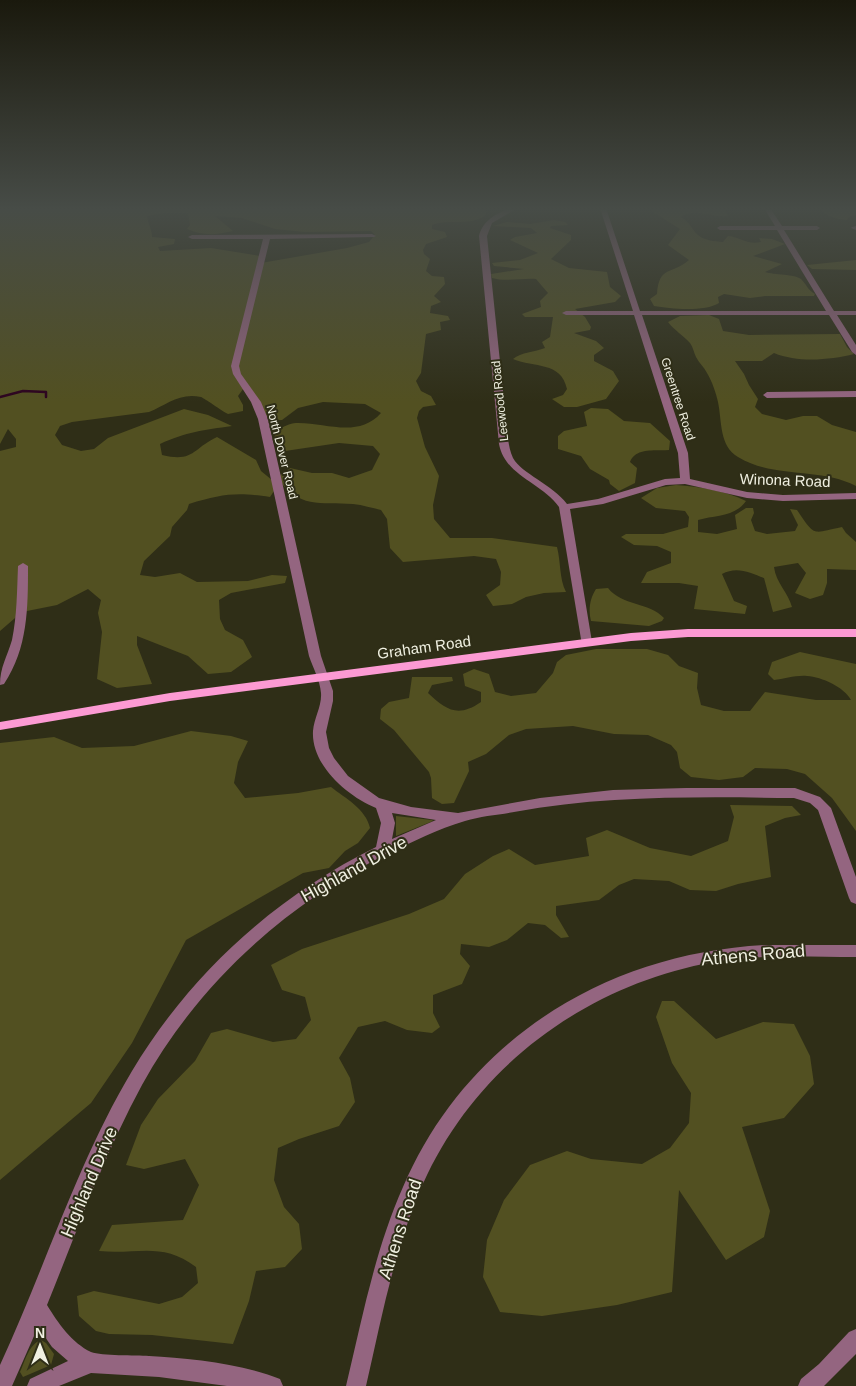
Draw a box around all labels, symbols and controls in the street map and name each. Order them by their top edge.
street label: Greentree Road [658,356,698,442]
street label: Leewood Road [489,360,511,442]
street label: North Dover Road [264,403,300,501]
street label: Winona Road [739,470,831,490]
street label: Graham Road [376,632,472,662]
street label: Highland Drive [298,832,410,906]
street label: Athens Road [700,941,806,969]
street label: Highland Drive [57,1124,121,1240]
street label: Athens Road [374,1176,426,1282]
north arrow [15,1321,65,1371]
text: N [35,1325,45,1341]

